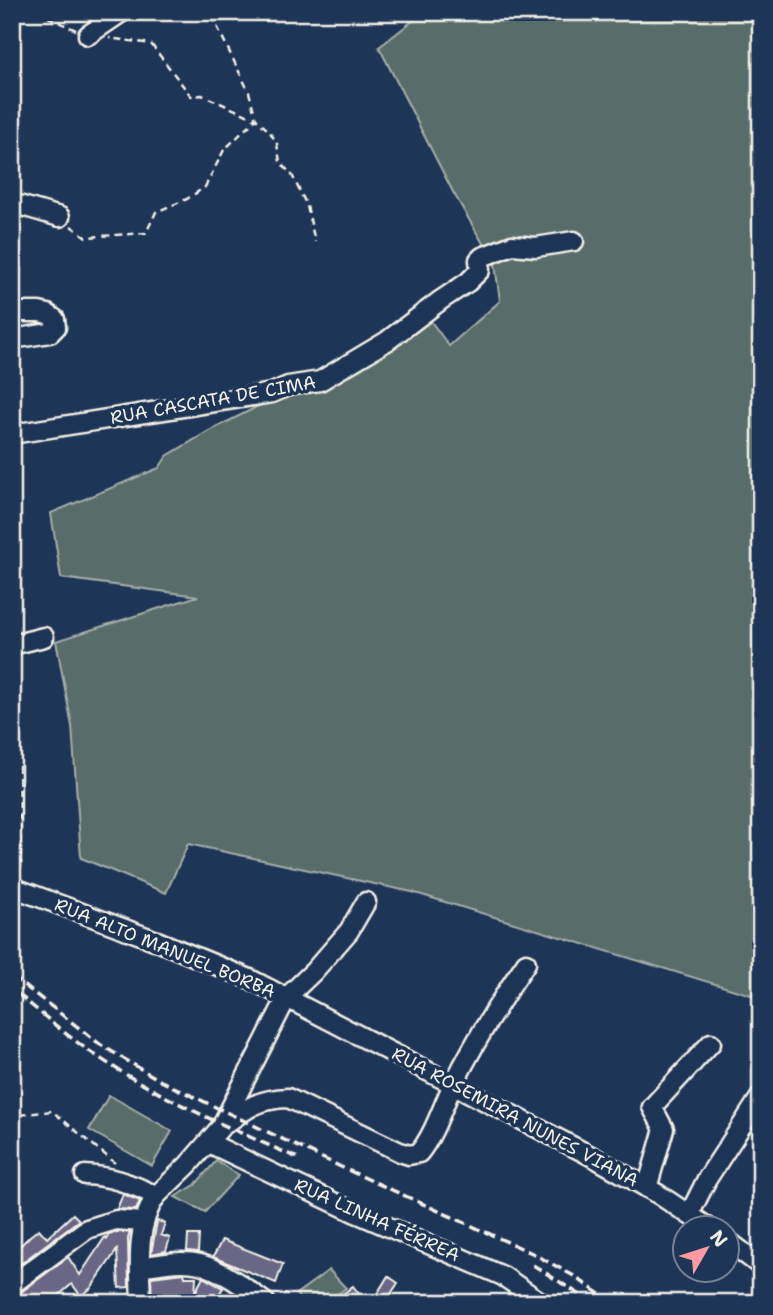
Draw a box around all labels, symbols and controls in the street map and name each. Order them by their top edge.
street label: RUA CASCATA DE CIMA [108,370,318,430]
street label: RUA ALTO MANUEL BORBA [51,893,279,1003]
street label: RUA ROSEMIRA NUNES VIANA [388,1042,642,1192]
street label: RUA LINHA FÉRREA [291,1173,463,1267]
north arrow [672,1214,742,1284]
text: N [704,1225,733,1252]

